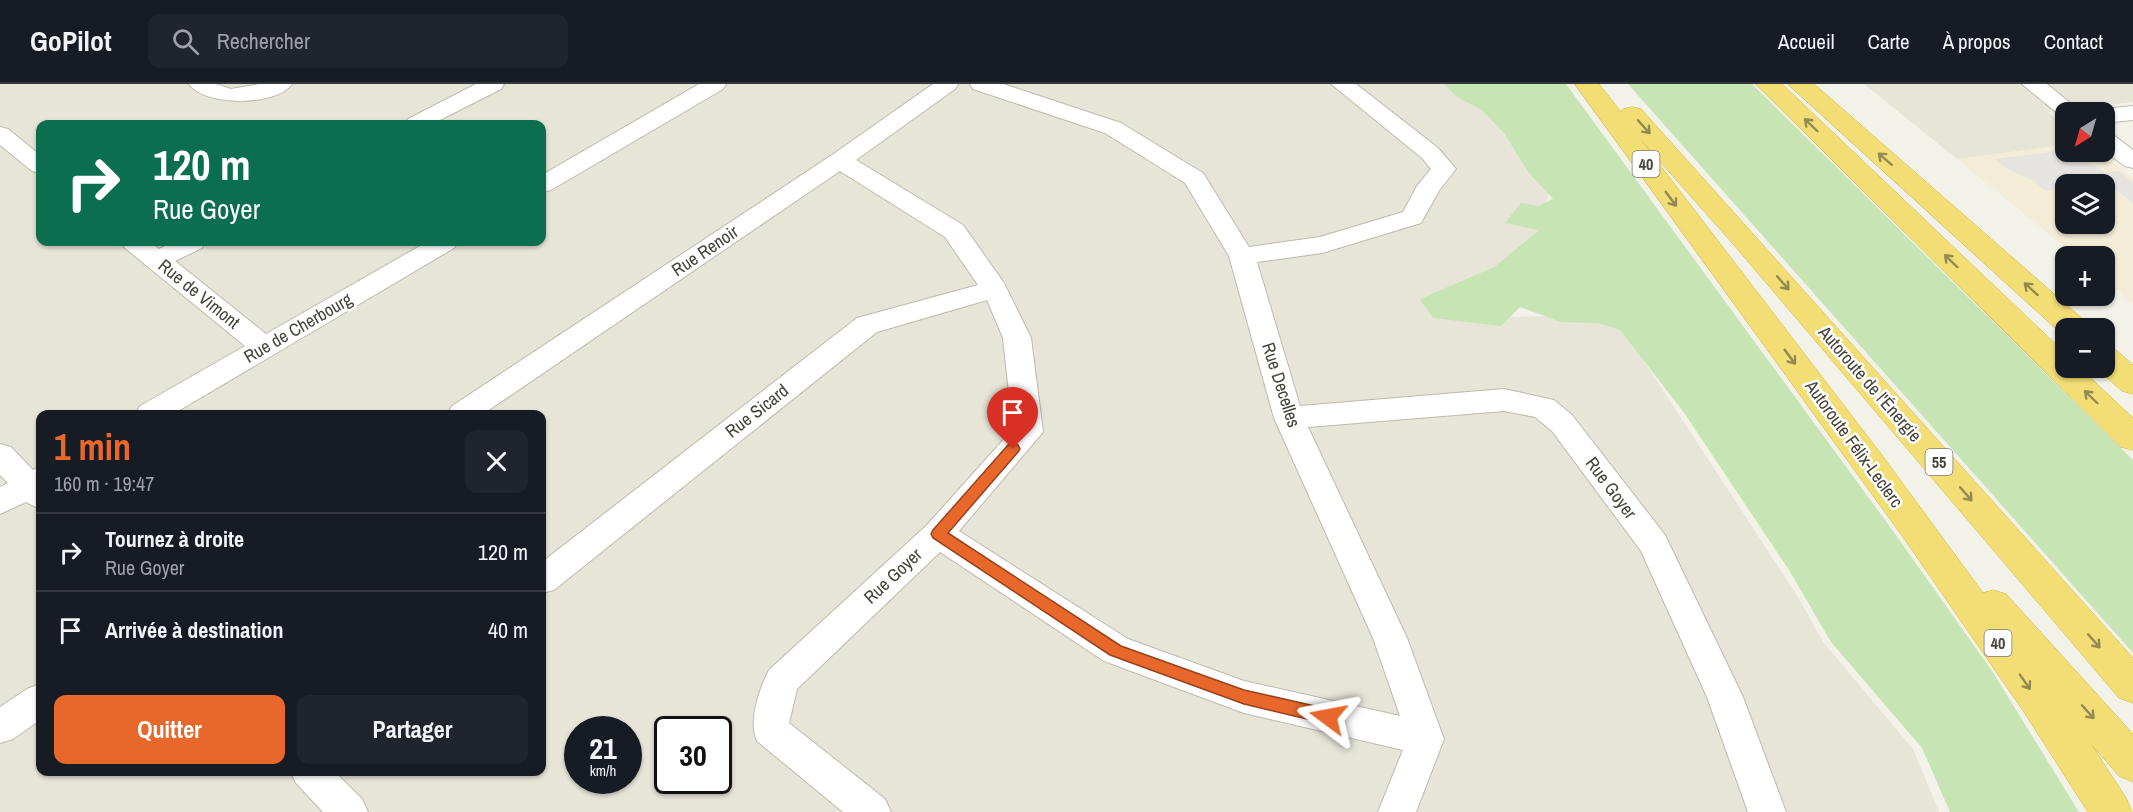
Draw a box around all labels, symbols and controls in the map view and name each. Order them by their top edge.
search box [148,14,568,68]
text: GoPilot [30,22,112,60]
icon: search [169,25,202,58]
text: Rechercher [217,26,310,56]
text: Accueil [1778,27,1835,56]
text: Carte [1868,27,1910,56]
text: À propos [1943,27,2011,56]
text: Contact [2044,27,2103,56]
north arrow [2055,102,2115,162]
map controls [2055,102,2115,378]
one-way arrow [1804,118,1819,133]
one-way arrow [1637,120,1651,135]
text: 120 m [153,137,251,193]
icon: right [54,144,132,222]
road number: 40 [1632,151,1660,177]
one-way arrow [1878,152,1893,166]
button: layers [2055,174,2115,234]
text: Rue Goyer [153,191,260,227]
one-way arrow [1665,191,1677,207]
street label: Rue Renoir [666,219,743,282]
button: + [2055,246,2115,306]
street label: Rue de Vimont [153,253,245,334]
one-way arrow [1944,254,1959,268]
one-way arrow [1776,275,1790,290]
one-way arrow [2023,282,2038,296]
street label: Rue de Cherbourg [239,286,357,369]
button: − [2055,318,2115,378]
street label: Autoroute de l'Énergie [1812,319,1928,447]
street label: Rue Decelles [1256,339,1307,430]
one-way arrow [1784,349,1796,365]
street label: Autoroute Félix-Leclerc [1799,374,1909,512]
street label: Rue Sicard [720,378,793,443]
pin [987,387,1038,449]
one-way arrow [2084,390,2099,404]
icon: arrive [996,396,1029,429]
text: 1 min [54,423,131,471]
button: close [465,430,528,493]
road number: 55 [1926,449,1952,475]
street label: Rue Goyer [1580,452,1643,524]
text: 160 m · 19:47 [54,470,154,497]
one-way arrow [1959,486,1973,501]
text: Tournez à droite [105,524,244,554]
icon: right [54,536,87,569]
text: 120 m [478,537,528,567]
street label: Rue Goyer [858,542,927,609]
text: Rue Goyer [105,554,184,581]
icon: arrive [54,614,87,647]
text: Arrivée à destination [105,615,283,645]
text: 40 m [488,615,528,645]
road number: 40 [1984,630,2012,656]
one-way arrow [2087,633,2101,648]
one-way arrow [2019,674,2031,690]
position arrow [1296,685,1360,749]
button: Quitter [54,695,285,764]
button: Partager [297,695,528,764]
one-way arrow [2081,705,2095,720]
speed limit sign: 30 [654,716,732,794]
text: 21 [589,728,617,768]
text: km/h [590,760,616,781]

